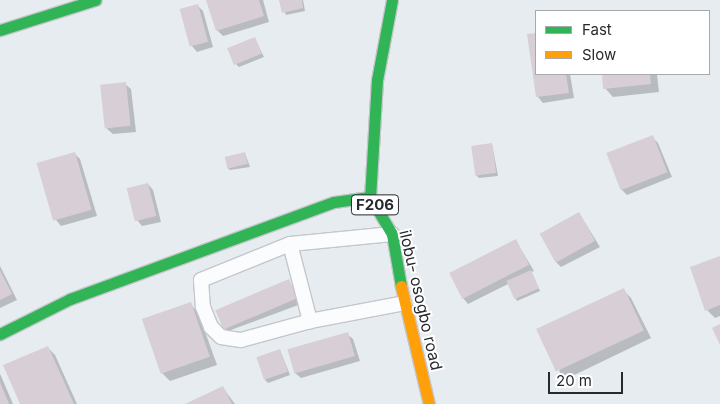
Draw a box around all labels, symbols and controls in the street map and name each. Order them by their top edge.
legend [535,10,710,75]
text: Fast [582,20,612,39]
text: Slow [582,45,616,64]
road number: F206 [350,192,400,218]
street label: ilobu- osogbo road [396,228,446,372]
scale bar [550,362,625,394]
text: 20 m [556,371,592,390]

